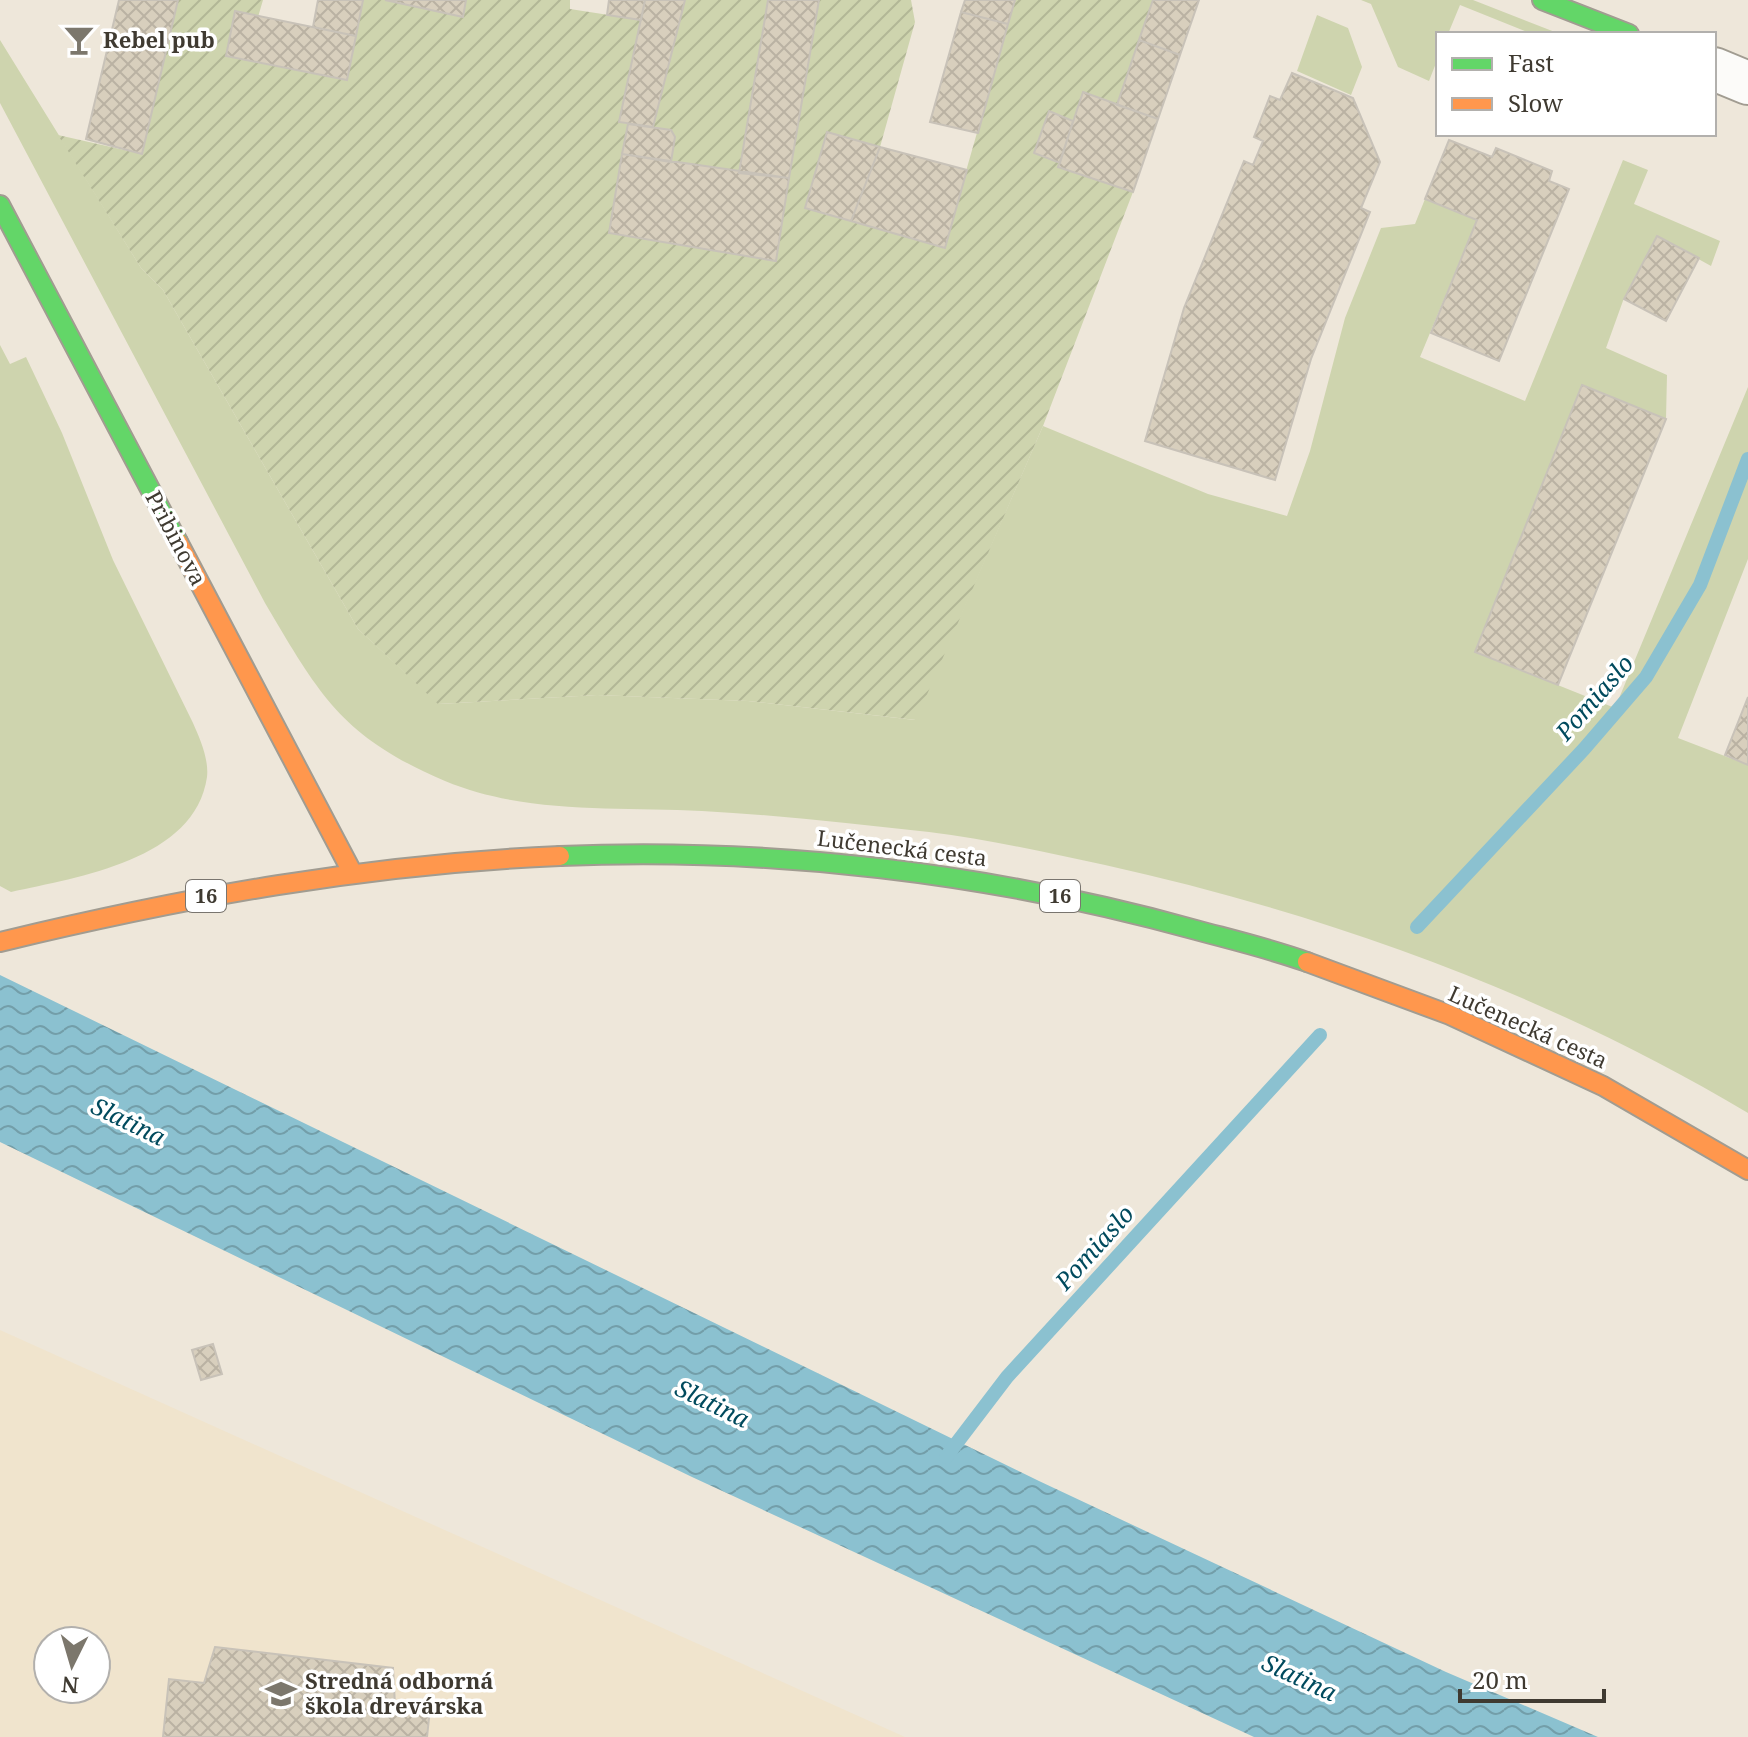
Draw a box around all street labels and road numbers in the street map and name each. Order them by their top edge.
street label: Pribinova [139,485,214,590]
street label: Lučenecká cesta [816,822,989,872]
road number: 16 [186,880,226,912]
road number: 16 [1040,880,1080,912]
street label: Lučenecká cesta [1444,978,1612,1075]

